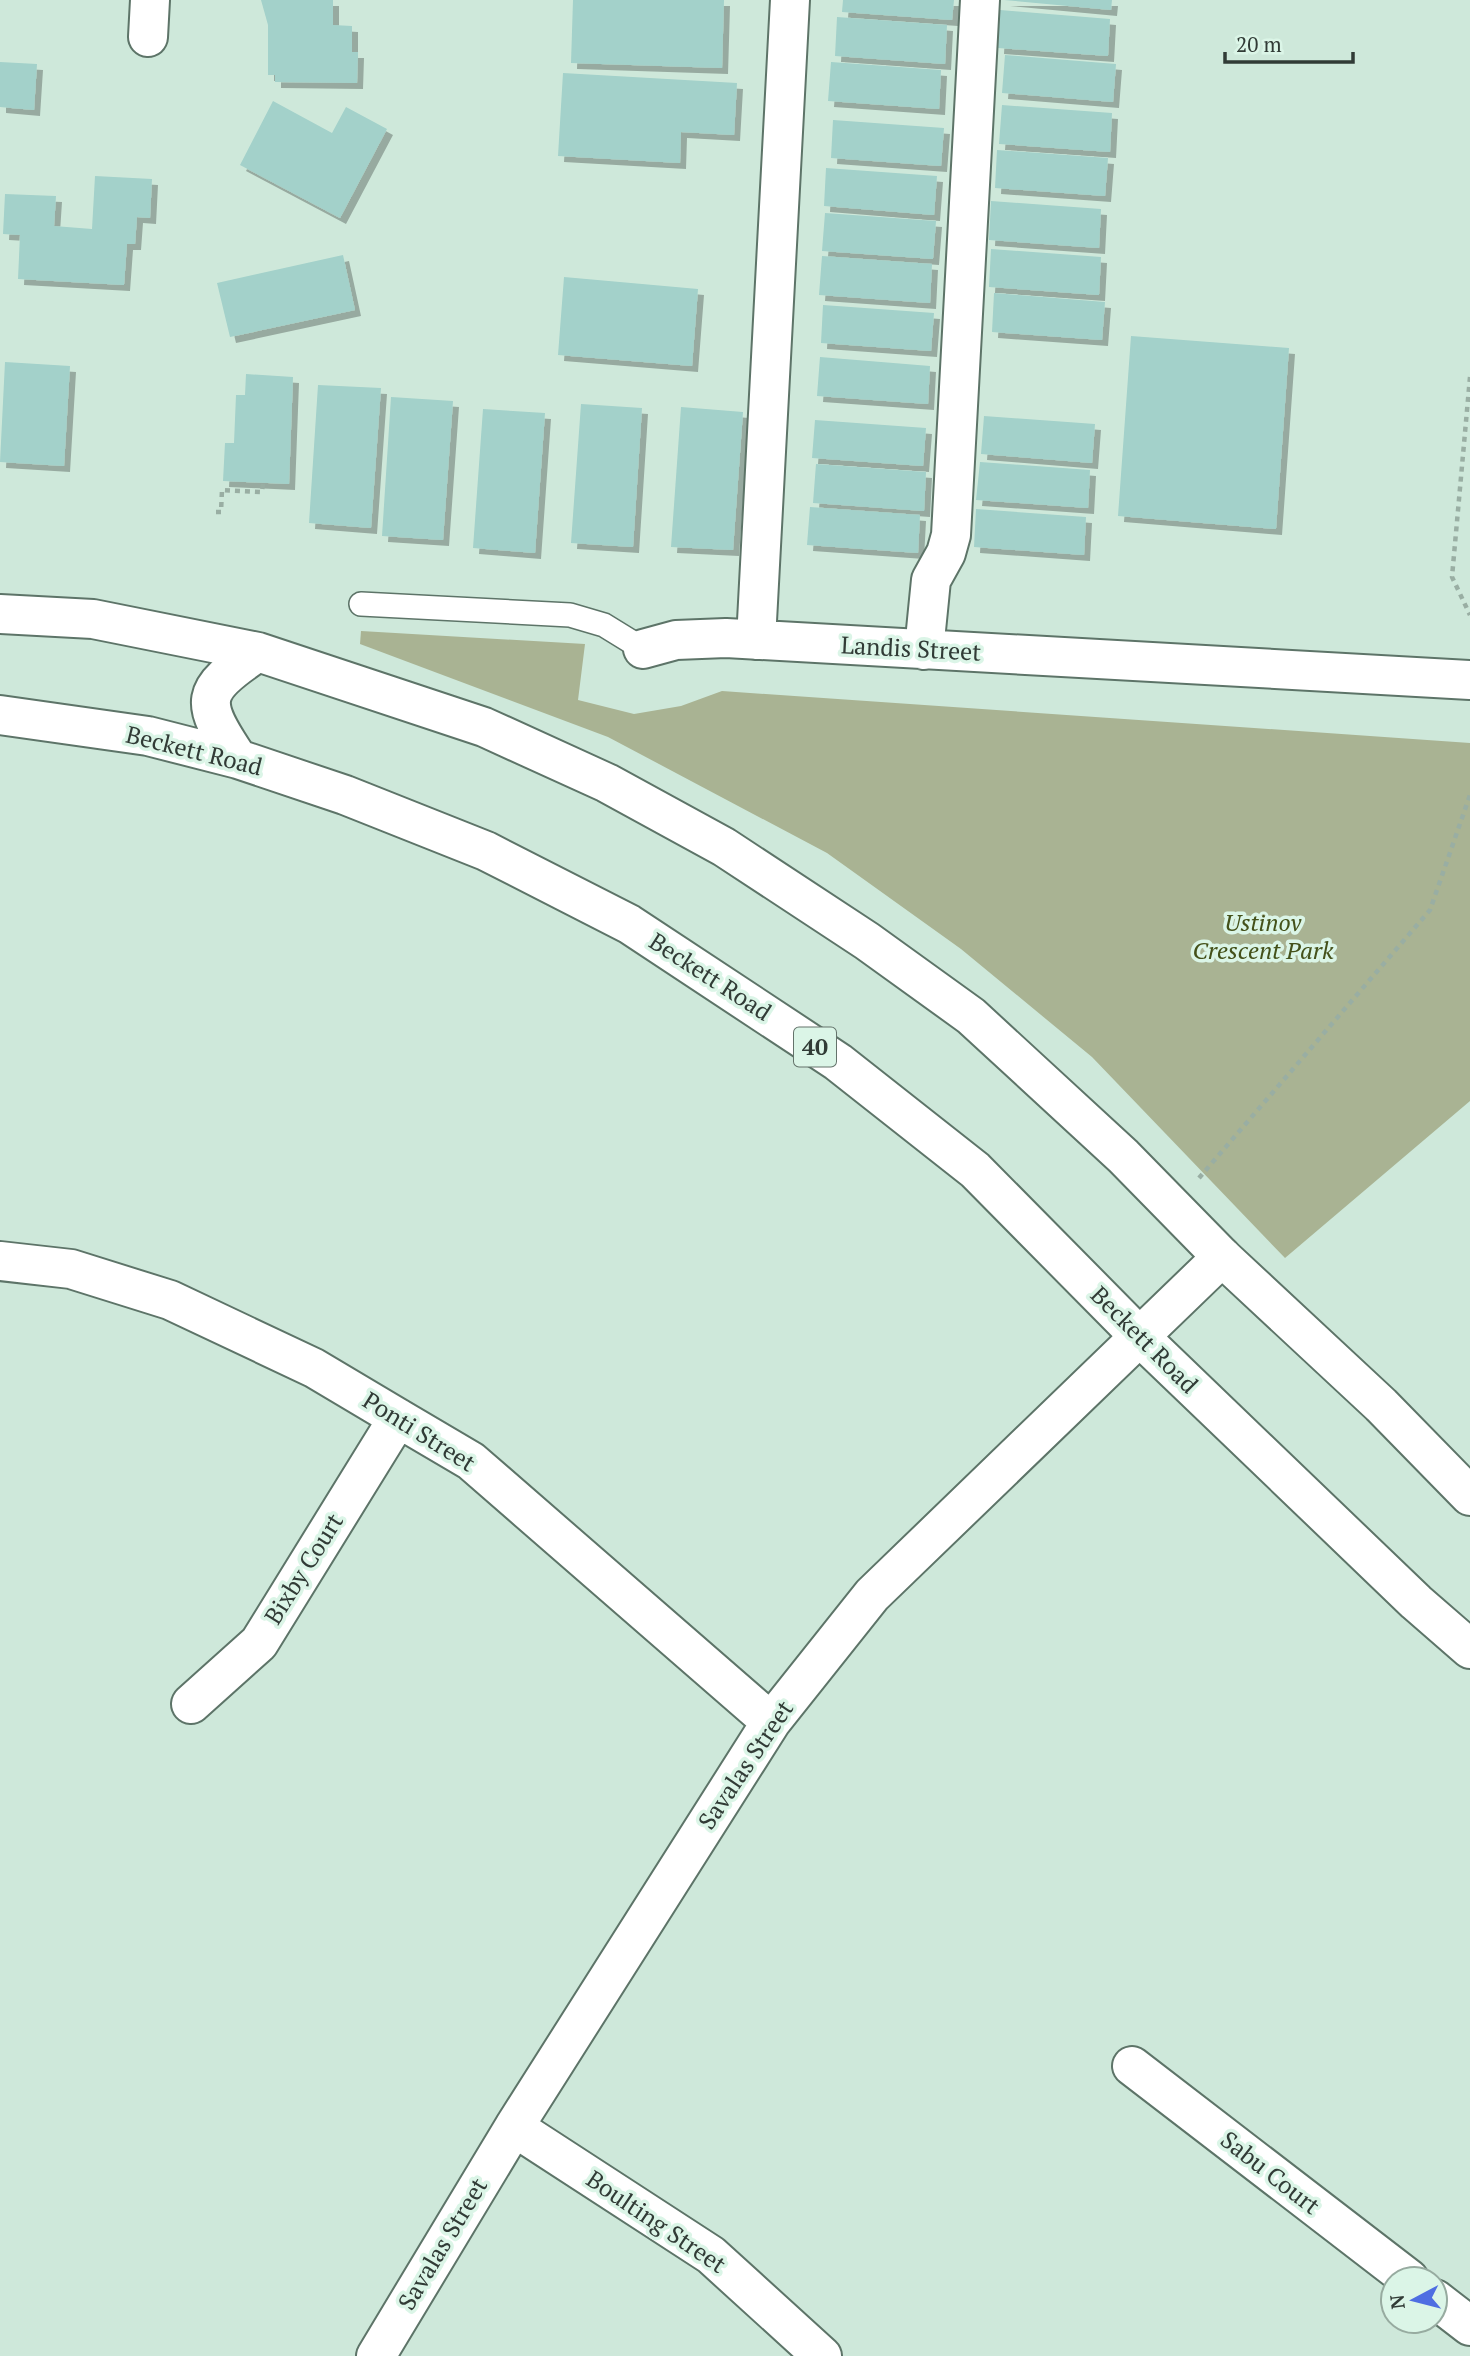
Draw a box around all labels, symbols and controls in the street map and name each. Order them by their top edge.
scale bar [1225,21,1353,65]
text: 20 m [1236,30,1282,58]
street label: Landis Street [840,628,982,668]
street label: Beckett Road [123,718,266,782]
park label: Ustinov Crescent Park [1192,906,1334,966]
street label: Beckett Road [643,925,778,1028]
road number: 40 [794,1028,836,1066]
street label: Beckett Road [1084,1279,1205,1400]
street label: Ponti Street [357,1384,482,1478]
street label: Bixby Court [256,1507,350,1630]
street label: Savalas Street [690,1694,800,1835]
street label: Sabu Court [1214,2123,1327,2221]
street label: Boulting Street [580,2163,733,2280]
street label: Savalas Street [390,2171,494,2316]
north arrow [1379,2265,1449,2335]
text: N [1383,2293,1410,2311]

